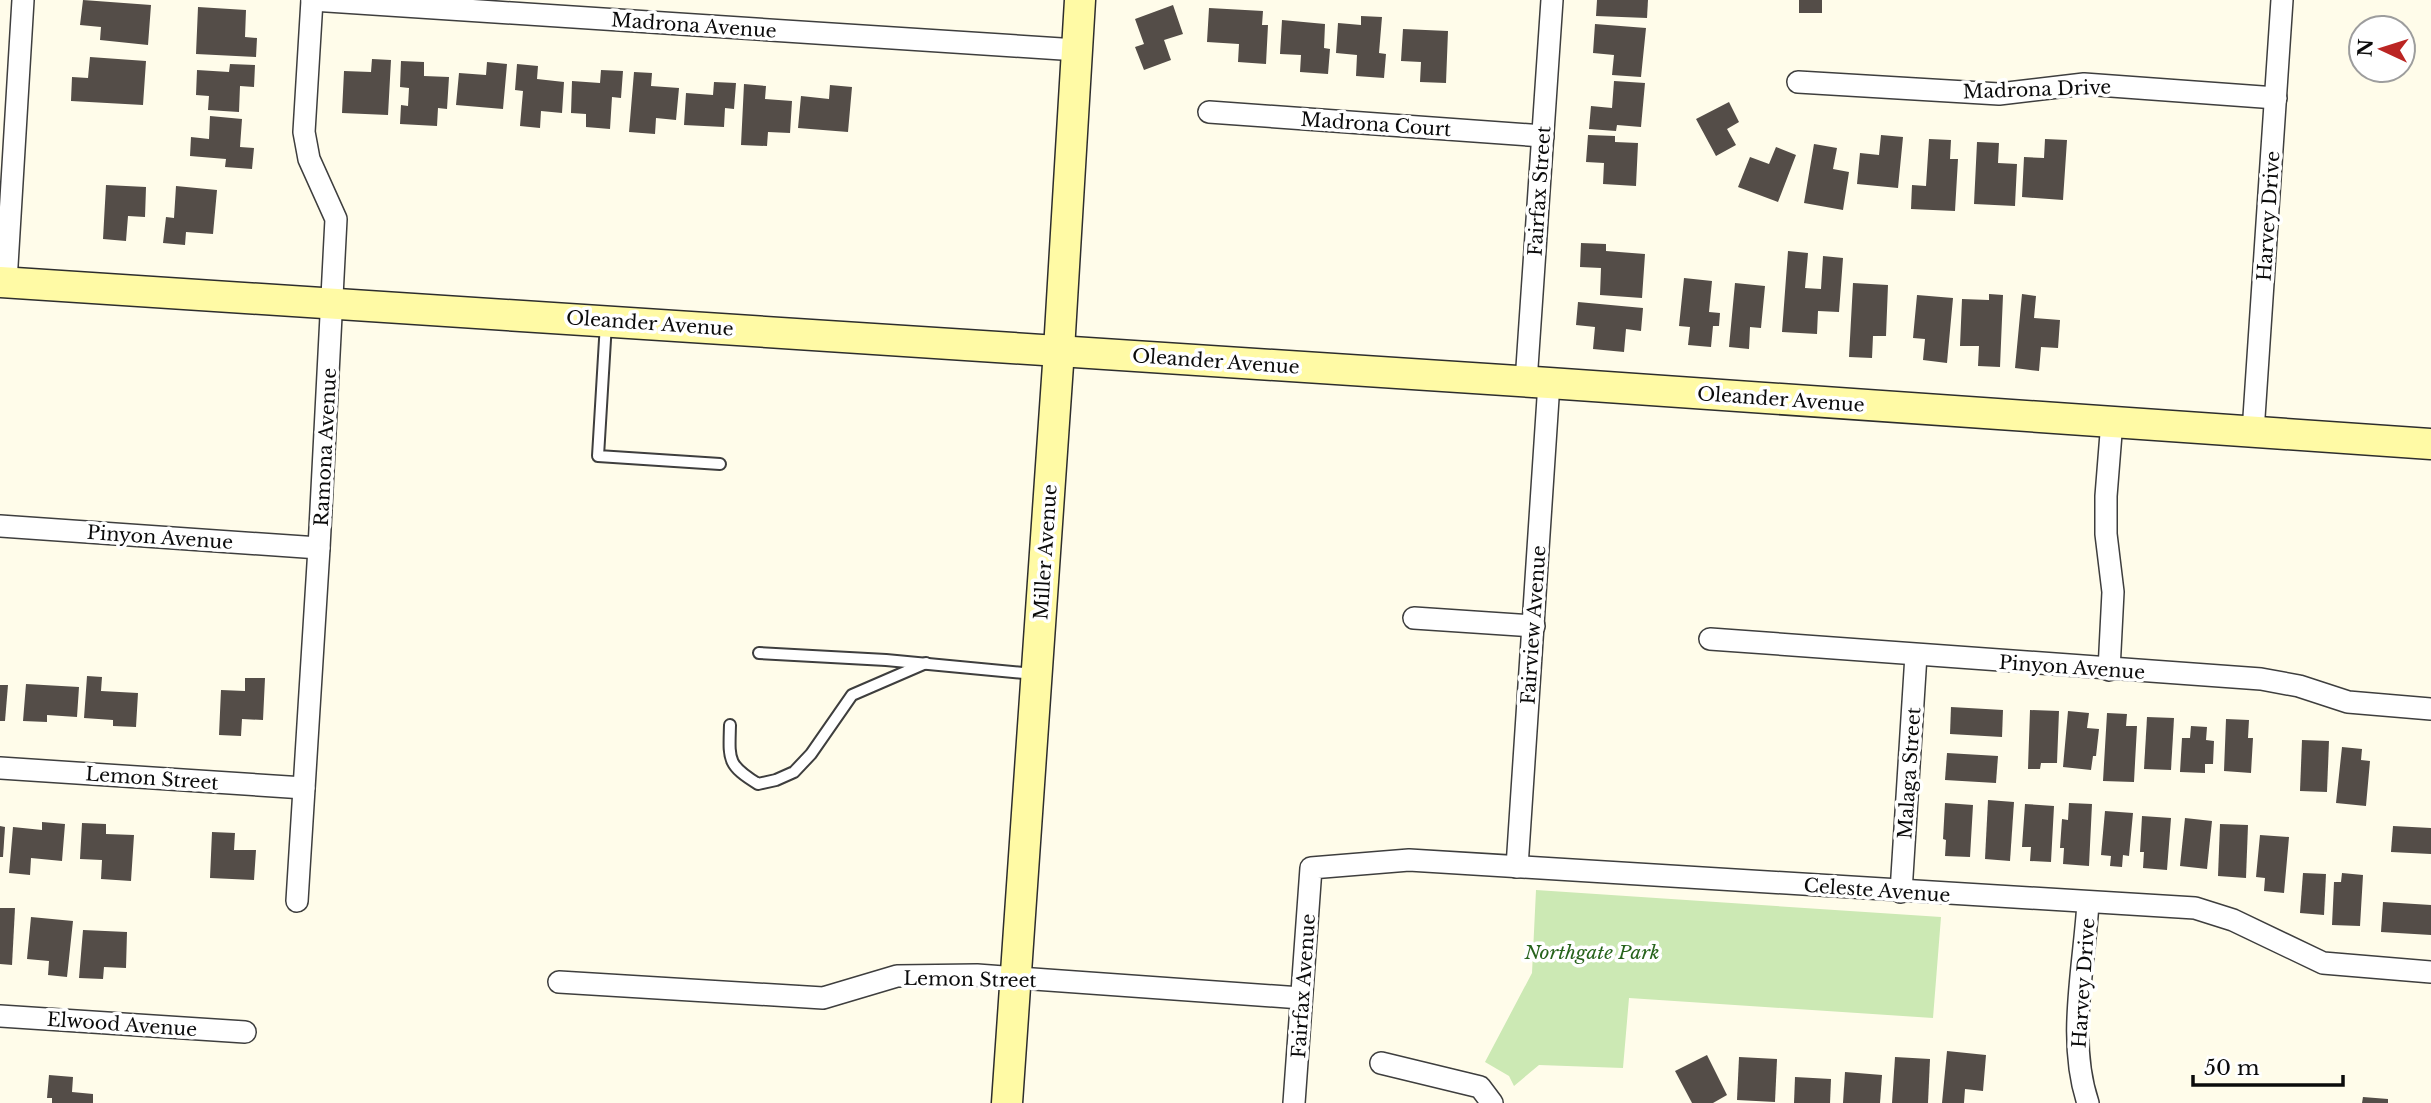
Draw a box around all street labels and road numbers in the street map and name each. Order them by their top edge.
street label: Madrona Avenue [610,8,777,43]
street label: Madrona Drive [1962,75,2112,104]
street label: Madrona Court [1300,108,1453,141]
street label: Fairfax Street [1523,124,1556,257]
street label: Harvey Drive [2252,150,2285,282]
street label: Oleander Avenue [565,306,734,341]
street label: Oleander Avenue [1131,344,1300,379]
street label: Ramona Avenue [310,367,341,527]
street label: Oleander Avenue [1696,382,1865,417]
street label: Miller Avenue [1029,483,1062,621]
street label: Pinyon Avenue [86,521,234,554]
street label: Fairview Avenue [1516,545,1551,705]
street label: Pinyon Avenue [1998,651,2146,684]
street label: Malaga Street [1893,705,1926,840]
street label: Lemon Street [85,762,220,795]
street label: Celeste Avenue [1803,874,1951,907]
street label: Fairfax Avenue [1287,913,1320,1059]
street label: Harvey Drive [2067,917,2100,1049]
street label: Lemon Street [903,967,1038,992]
street label: Elwood Avenue [46,1008,198,1041]

